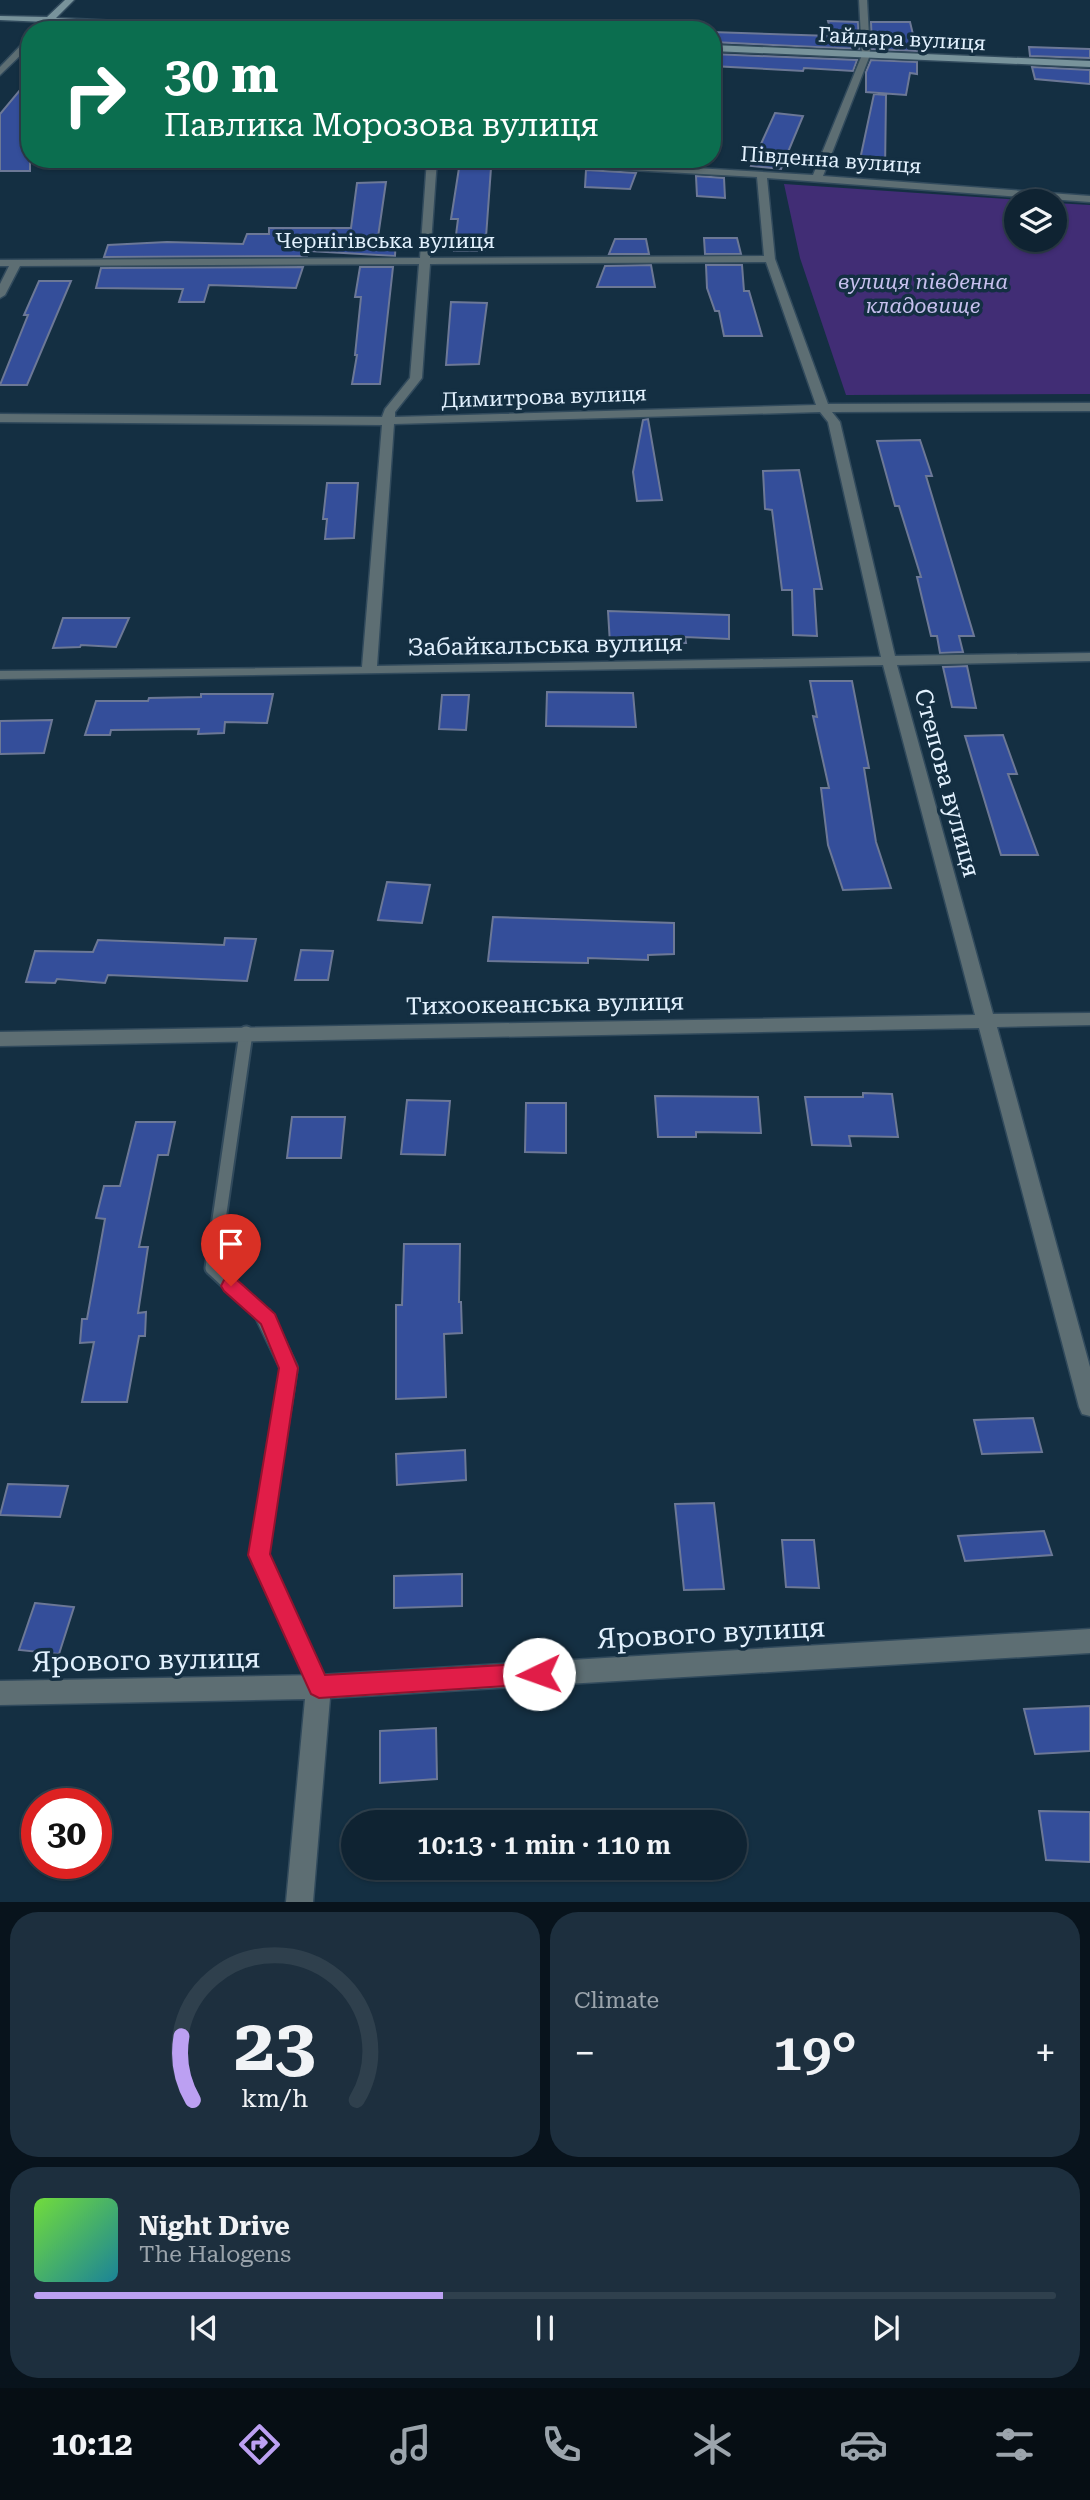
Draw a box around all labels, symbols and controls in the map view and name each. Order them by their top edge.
street label: Гайдара вулиця [818,23,986,55]
text: 30 m [164,47,279,104]
icon: right [49,49,140,140]
text: Павлика Морозова вулиця [164,106,599,144]
street label: Південна вулиця [740,142,922,178]
map controls [1004,189,1067,252]
button: layers [1004,189,1067,252]
street label: Чернігівська вулиця [275,229,495,253]
park label: вулиця південна кладовище [838,270,1008,318]
street label: Димитрова вулиця [441,381,647,413]
street label: Забайкальська вулиця [407,629,683,661]
street label: Степова вулиця [908,686,986,880]
street label: Тихоокеанська вулиця [406,988,684,1020]
pin [201,1214,261,1286]
icon: arrive [212,1225,250,1263]
street label: Ярового вулиця [596,1611,826,1655]
position arrow [502,1637,576,1711]
street label: Ярового вулиця [31,1642,261,1678]
speed limit sign: 30 [21,1788,112,1879]
text: 10:13 · 1 min · 110 m [417,1830,671,1860]
text: Climate [574,1987,659,2014]
text: 23 [234,2004,316,2089]
text: 19° [773,2022,857,2083]
text: − [574,2031,595,2075]
text: + [1035,2031,1056,2075]
text: km/h [242,2084,308,2113]
text: Night Drive [139,2211,290,2241]
text: The Halogens [139,2241,291,2268]
icon: previous [185,2309,223,2347]
icon: pause [526,2309,564,2347]
icon: next [867,2309,905,2347]
icon: directions [235,2420,284,2469]
icon: music [386,2420,435,2469]
icon: phone [537,2420,586,2469]
icon: climate [688,2420,737,2469]
icon: car [839,2420,888,2469]
icon: filters [990,2420,1039,2469]
text: 10:12 [51,2425,133,2463]

